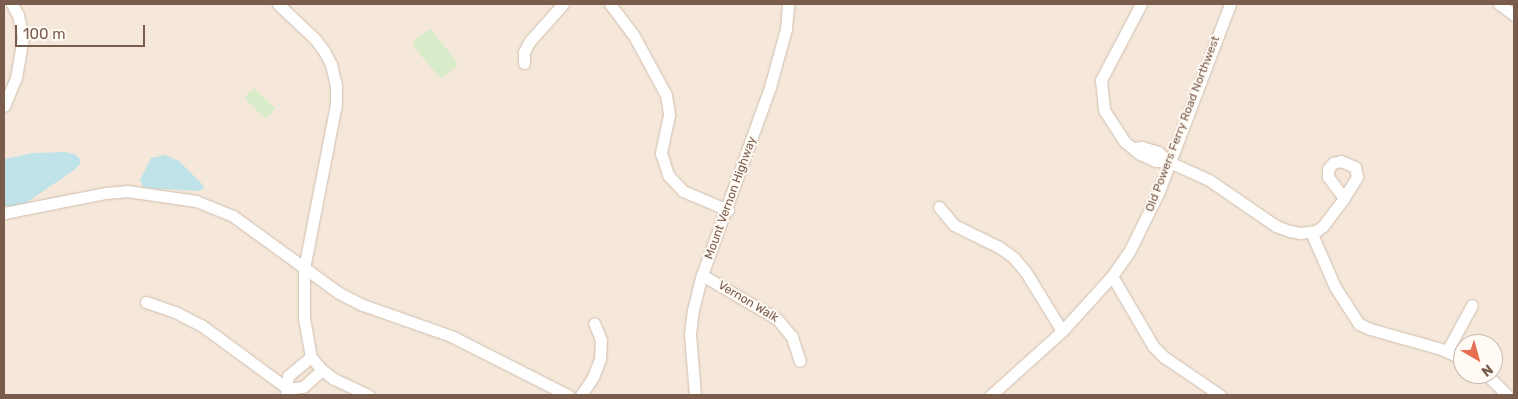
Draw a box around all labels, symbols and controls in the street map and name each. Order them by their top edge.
scale bar [18,15,148,47]
text: 100 m [23,25,65,43]
street label: Old Powers Ferry Road Northwest [1143,34,1223,214]
street label: Mount Vernon Highway [702,135,760,261]
street label: Vernon Walk [715,278,781,326]
north arrow [1453,334,1503,384]
text: N [1478,361,1496,380]

